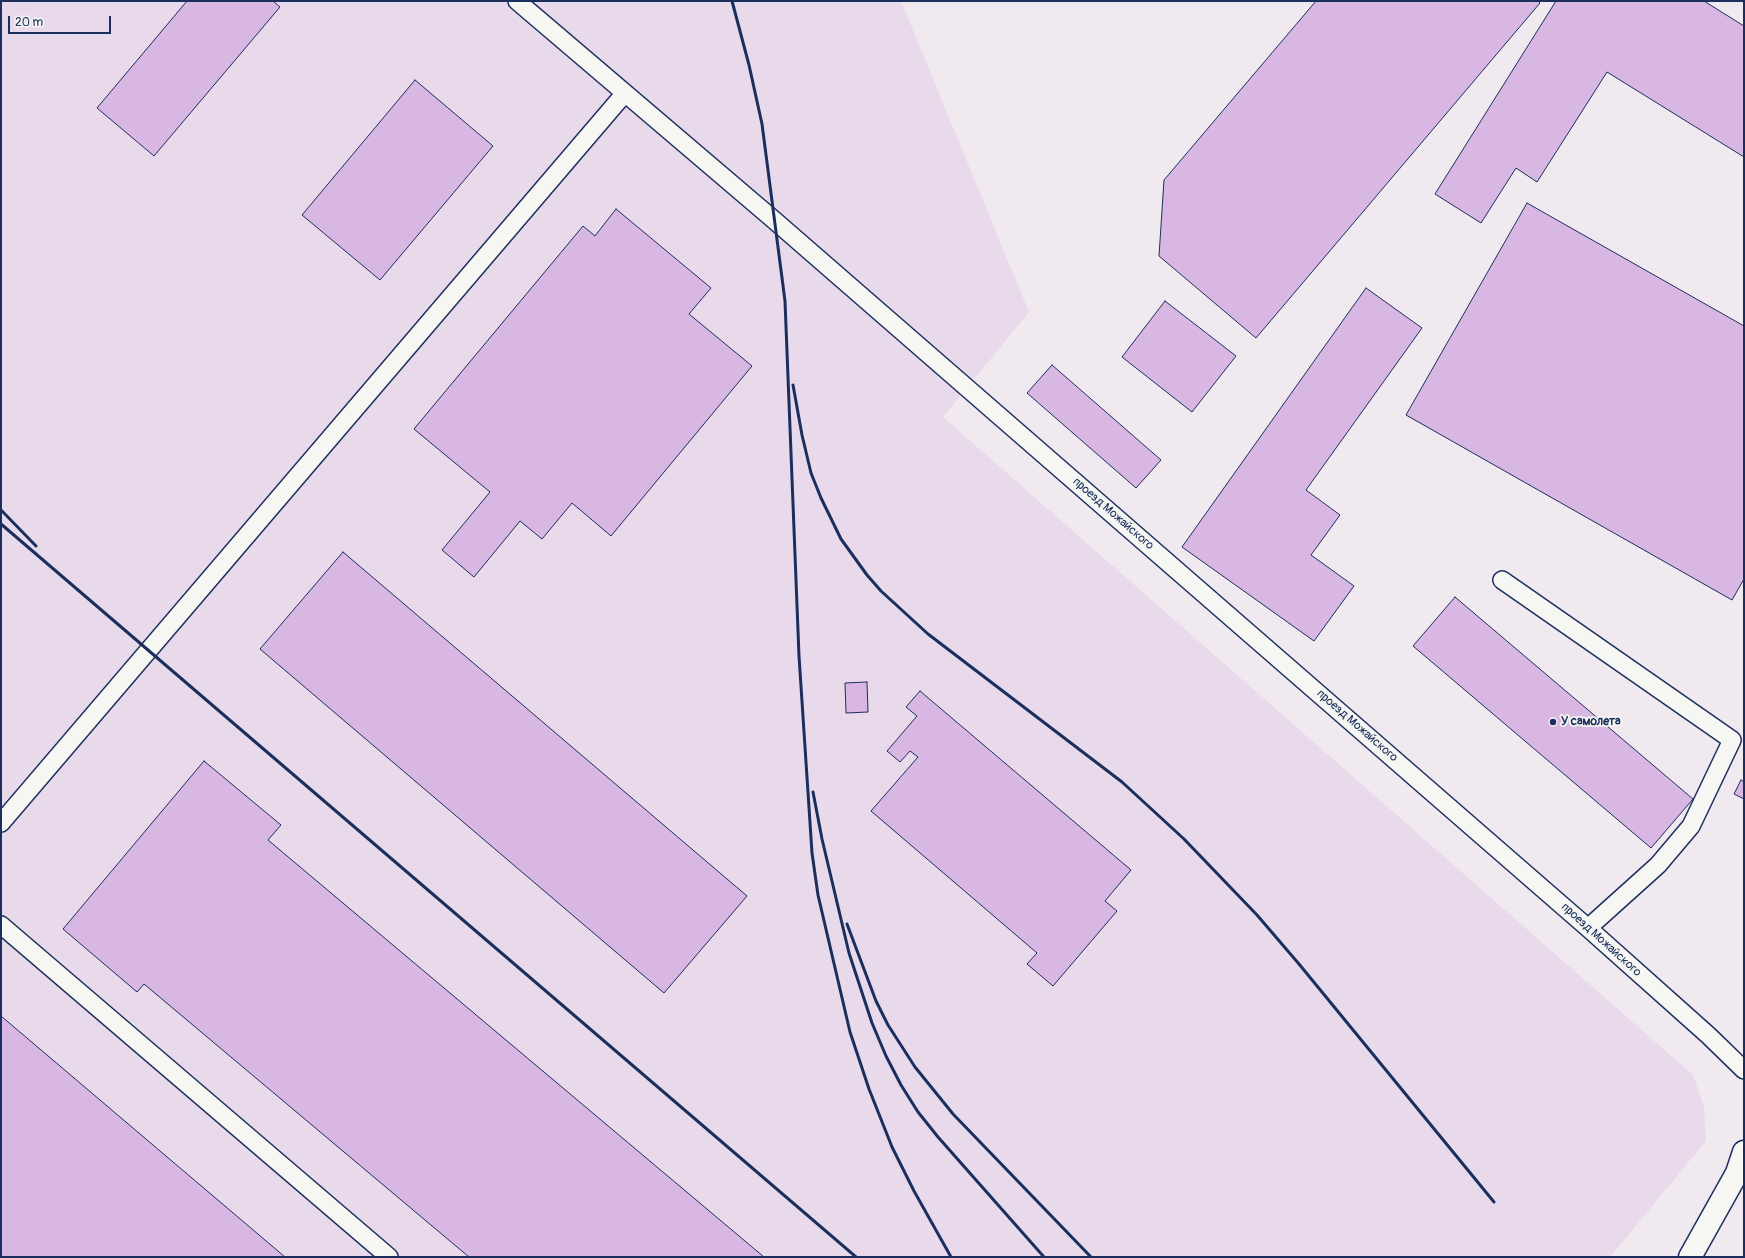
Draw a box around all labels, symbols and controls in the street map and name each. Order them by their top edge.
scale bar [10,8,113,34]
text: 20 m [15,15,43,30]
street label: проезд Можайского [1069,475,1157,553]
street label: проезд Можайского [1313,687,1401,765]
place label: У самолета [1561,715,1621,729]
marker: У самолета [1548,717,1558,727]
street label: проезд Можайского [1558,900,1644,980]

